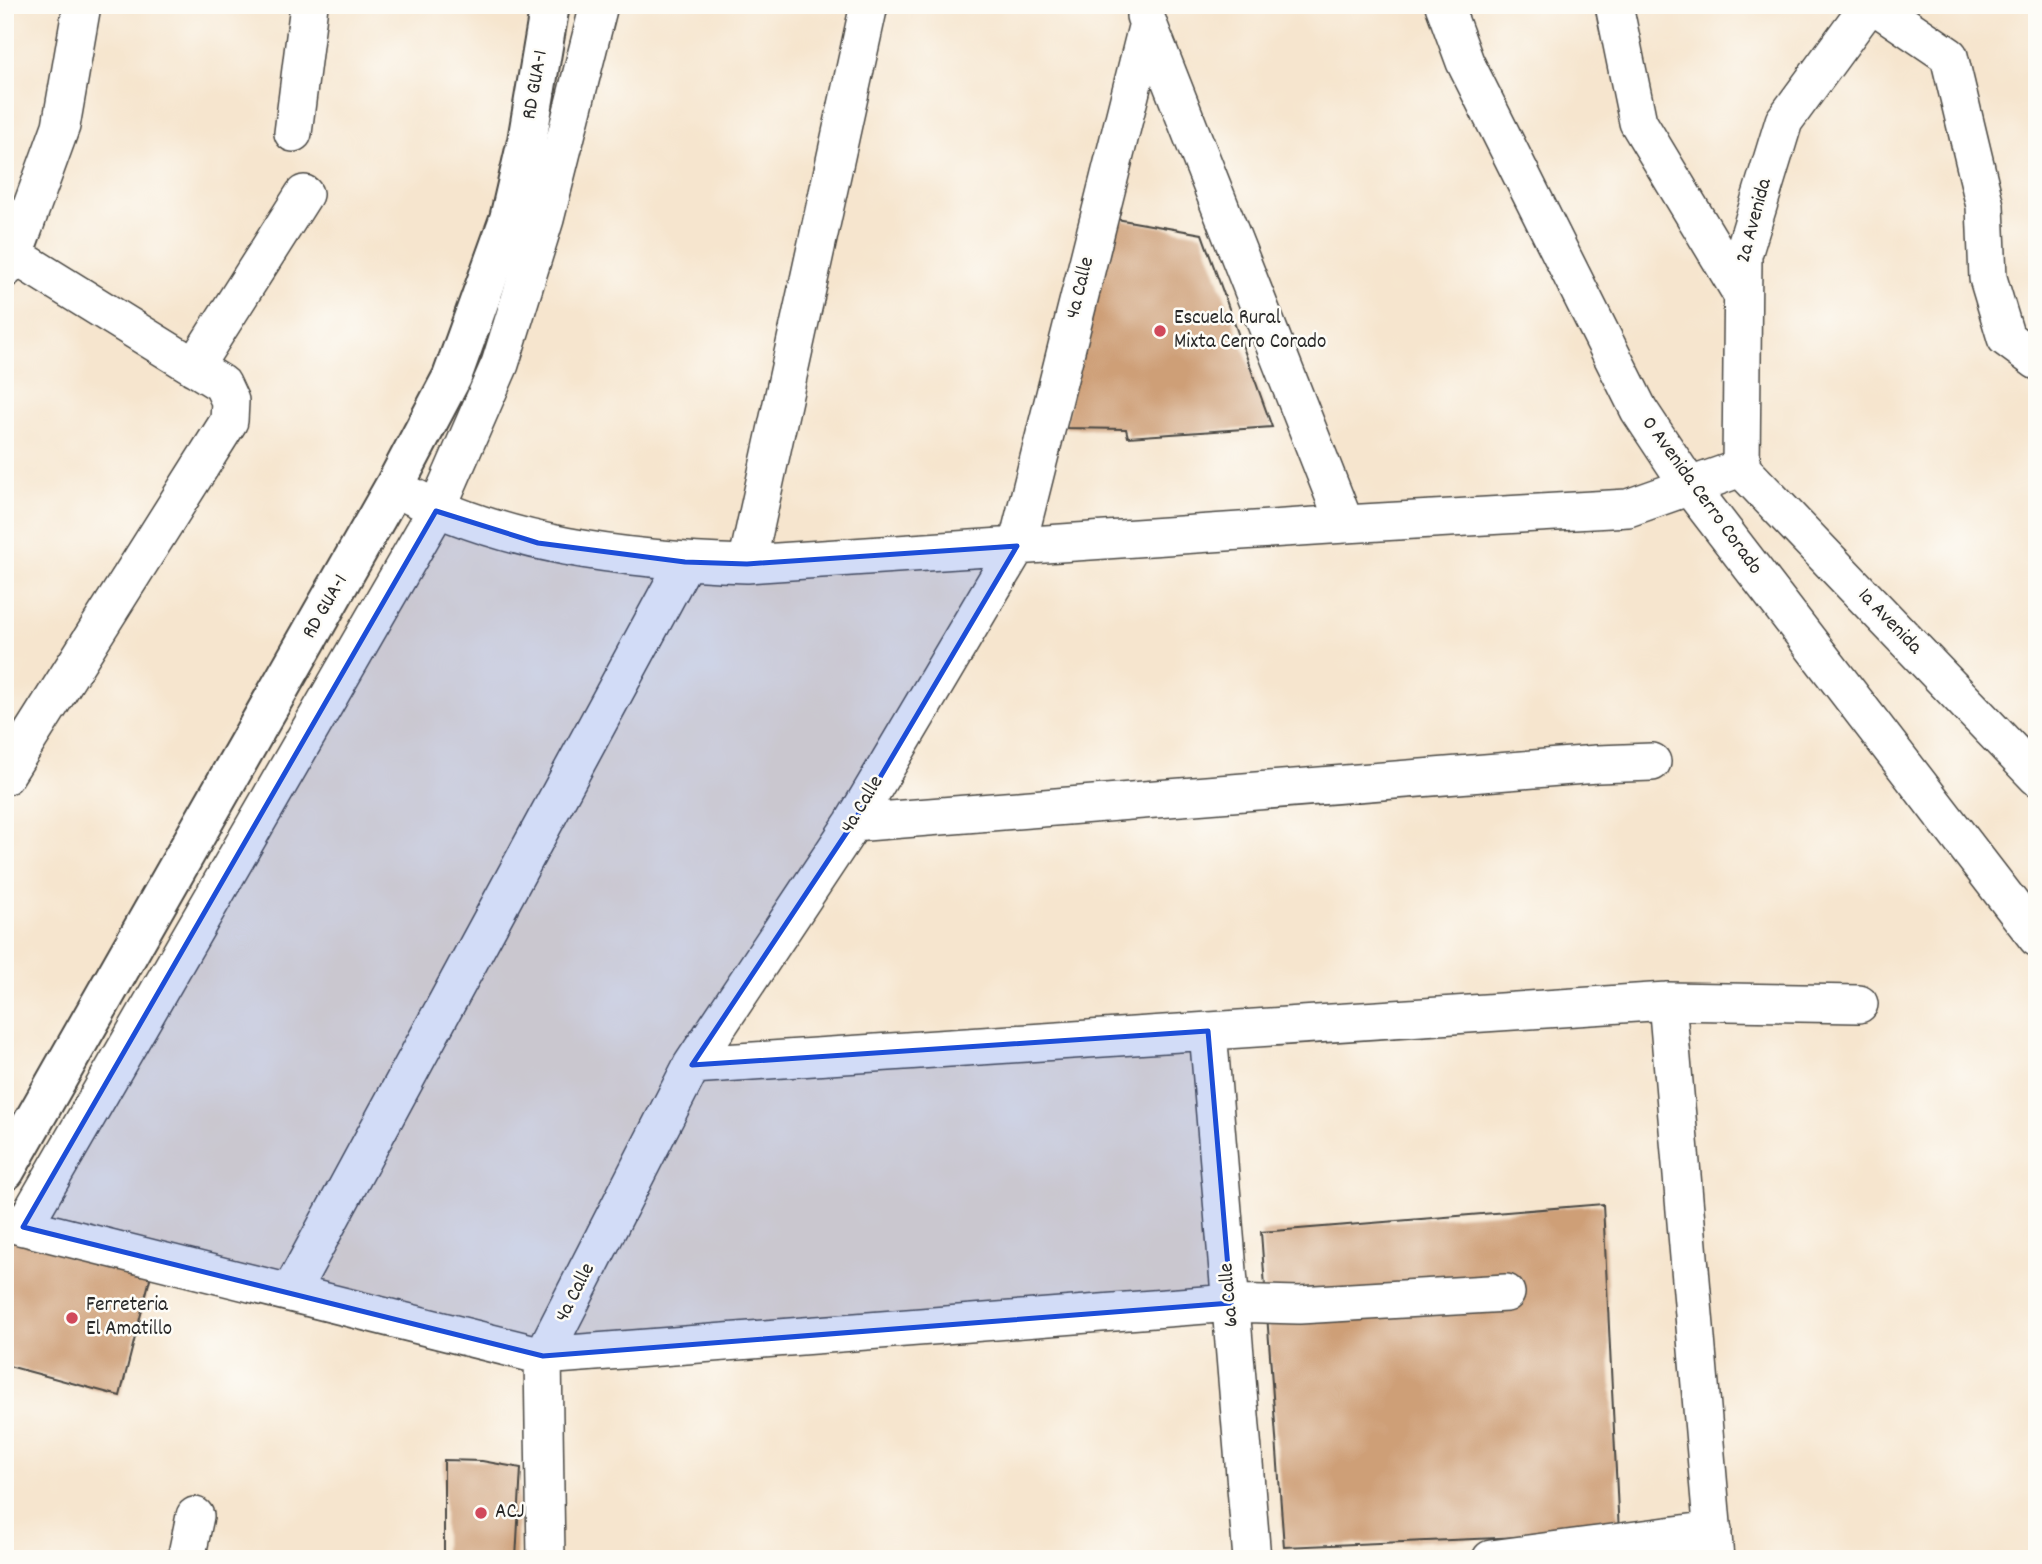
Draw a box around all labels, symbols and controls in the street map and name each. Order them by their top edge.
street label: RD GUA-1 [515,48,557,122]
street label: 2a Avenida [1729,174,1781,267]
street label: 4a Calle [1059,254,1103,322]
place label: Escuela Rural Mixta Cerro Corado [1174,304,1326,358]
marker: Escuela Rural Mixta Cerro Corado [1152,323,1168,339]
street label: 0 Avenida Cerro Corado [1633,410,1769,582]
street label: RD GUA-1 [296,569,356,645]
street label: 1a Avenida [1850,582,1929,663]
street label: 4a Calle [834,770,892,840]
street label: 4a Calle [548,1258,604,1328]
street label: 6a Calle [1212,1262,1248,1328]
place label: Ferreteria El Amatillo [86,1291,172,1345]
marker: Ferreteria El Amatillo [64,1310,80,1326]
place label: ACJ [495,1498,524,1528]
marker: ACJ [473,1505,489,1521]

